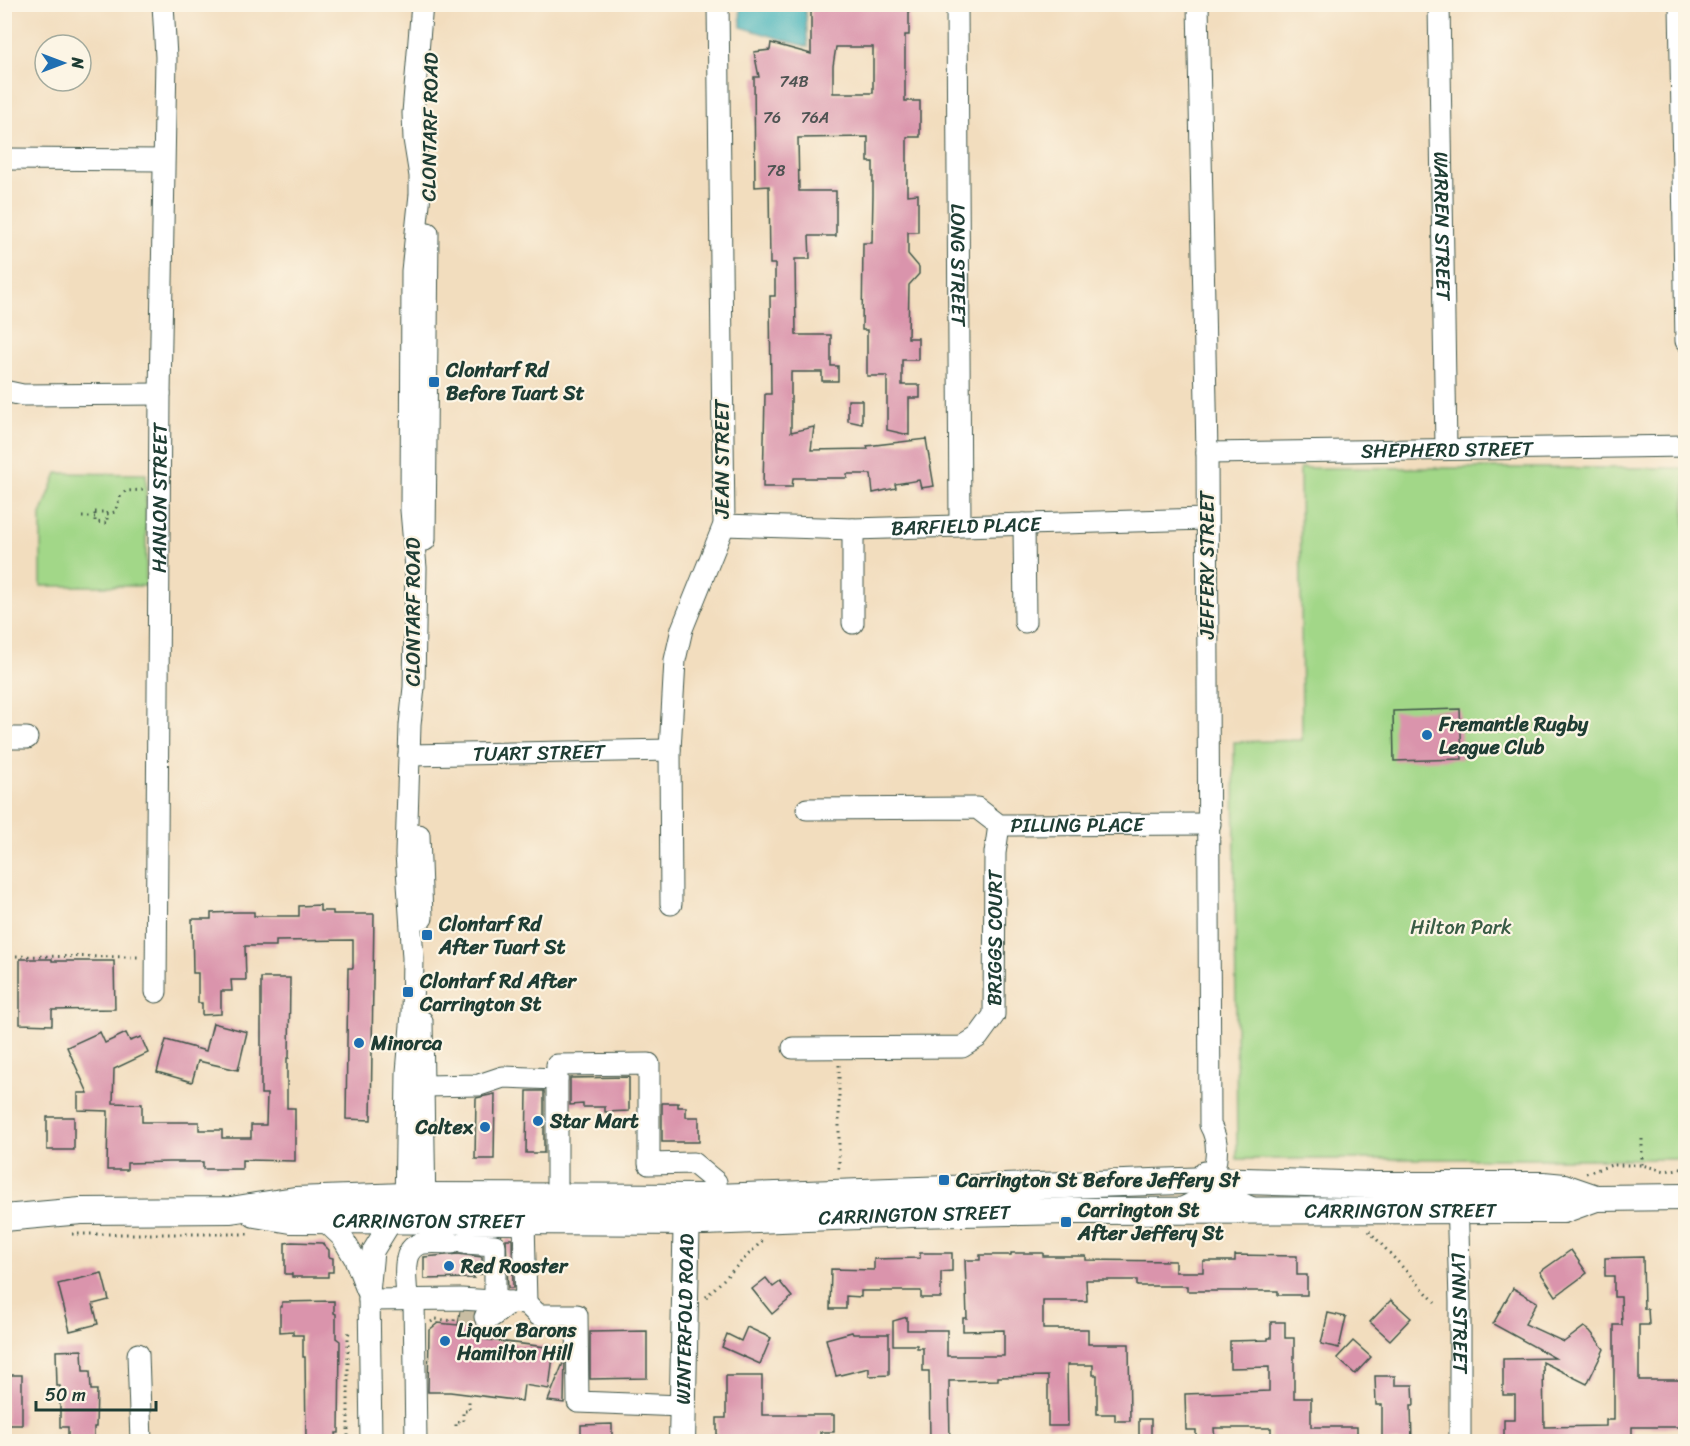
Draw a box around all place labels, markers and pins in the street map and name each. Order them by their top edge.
place label: Clontarf Rd Before Tuart St [445,353,585,411]
marker: Clontarf Rd Before Tuart St [427,375,441,389]
place label: Fremantle Rugby League Club [1438,707,1589,765]
marker: Fremantle Rugby League Club [1420,728,1434,742]
place label: Clontarf Rd After Tuart St [438,907,566,965]
marker: Clontarf Rd After Tuart St [420,928,434,942]
place label: Clontarf Rd After Carrington St [419,964,577,1022]
marker: Clontarf Rd After Carrington St [401,985,415,999]
place label: Minorca [370,1026,443,1061]
marker: Minorca [352,1036,366,1050]
place label: Star Mart [549,1104,639,1139]
place label: Caltex [415,1110,474,1145]
marker: Star Mart [531,1114,545,1128]
marker: Caltex [478,1120,492,1134]
place label: Carrington St Before Jeffery St [955,1163,1242,1198]
marker: Carrington St Before Jeffery St [937,1173,951,1187]
place label: Carrington St After Jeffery St [1077,1193,1224,1251]
marker: Carrington St After Jeffery St [1059,1215,1073,1229]
place label: Red Rooster [460,1249,569,1284]
marker: Red Rooster [442,1259,456,1273]
place label: Liquor Barons Hamilton Hill [456,1313,577,1371]
marker: Liquor Barons Hamilton Hill [438,1334,452,1348]

